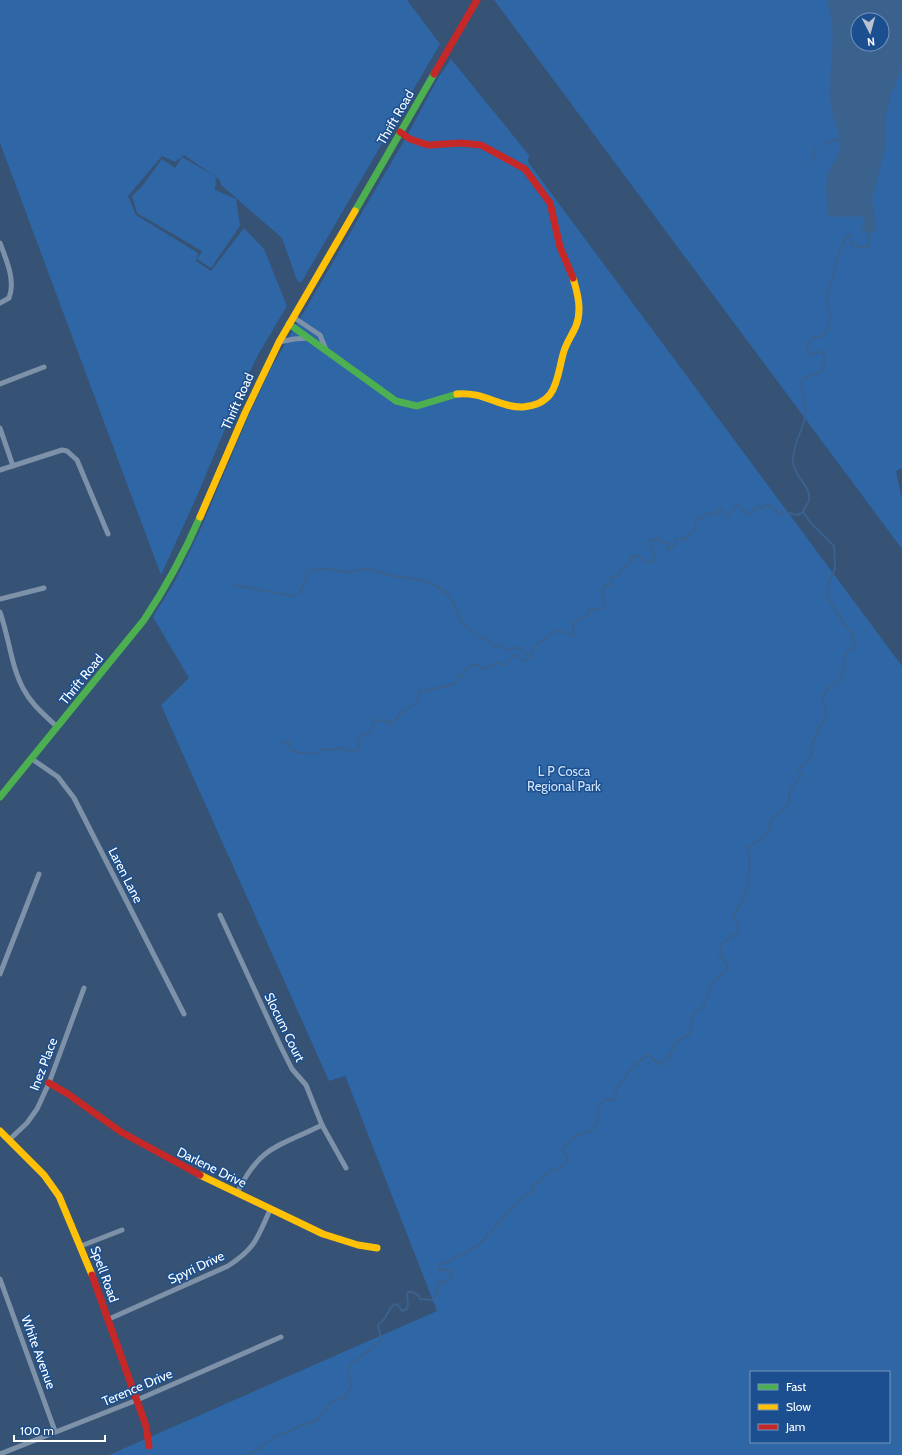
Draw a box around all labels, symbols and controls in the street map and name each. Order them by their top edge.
north arrow [850,12,890,52]
text: N [866,35,876,49]
street label: Thrift Road [373,87,417,147]
street label: Thrift Road [217,370,257,432]
street label: Thrift Road [56,650,106,708]
park label: L P Cosca Regional Park [527,763,601,794]
street label: Laren Lane [105,845,147,906]
street label: Slocum Court [261,990,309,1065]
street label: Inez Place [26,1035,61,1093]
street label: Darlene Drive [175,1143,250,1191]
street label: Spell Road [87,1244,123,1304]
street label: Spyri Drive [165,1247,227,1287]
street label: White Avenue [18,1313,60,1391]
street label: Terence Drive [99,1365,175,1409]
legend [750,1371,890,1443]
text: Fast [786,1379,806,1394]
text: Slow [786,1399,811,1414]
scale bar [14,1417,105,1443]
text: Jam [785,1419,805,1434]
text: 100 m [20,1423,54,1438]

